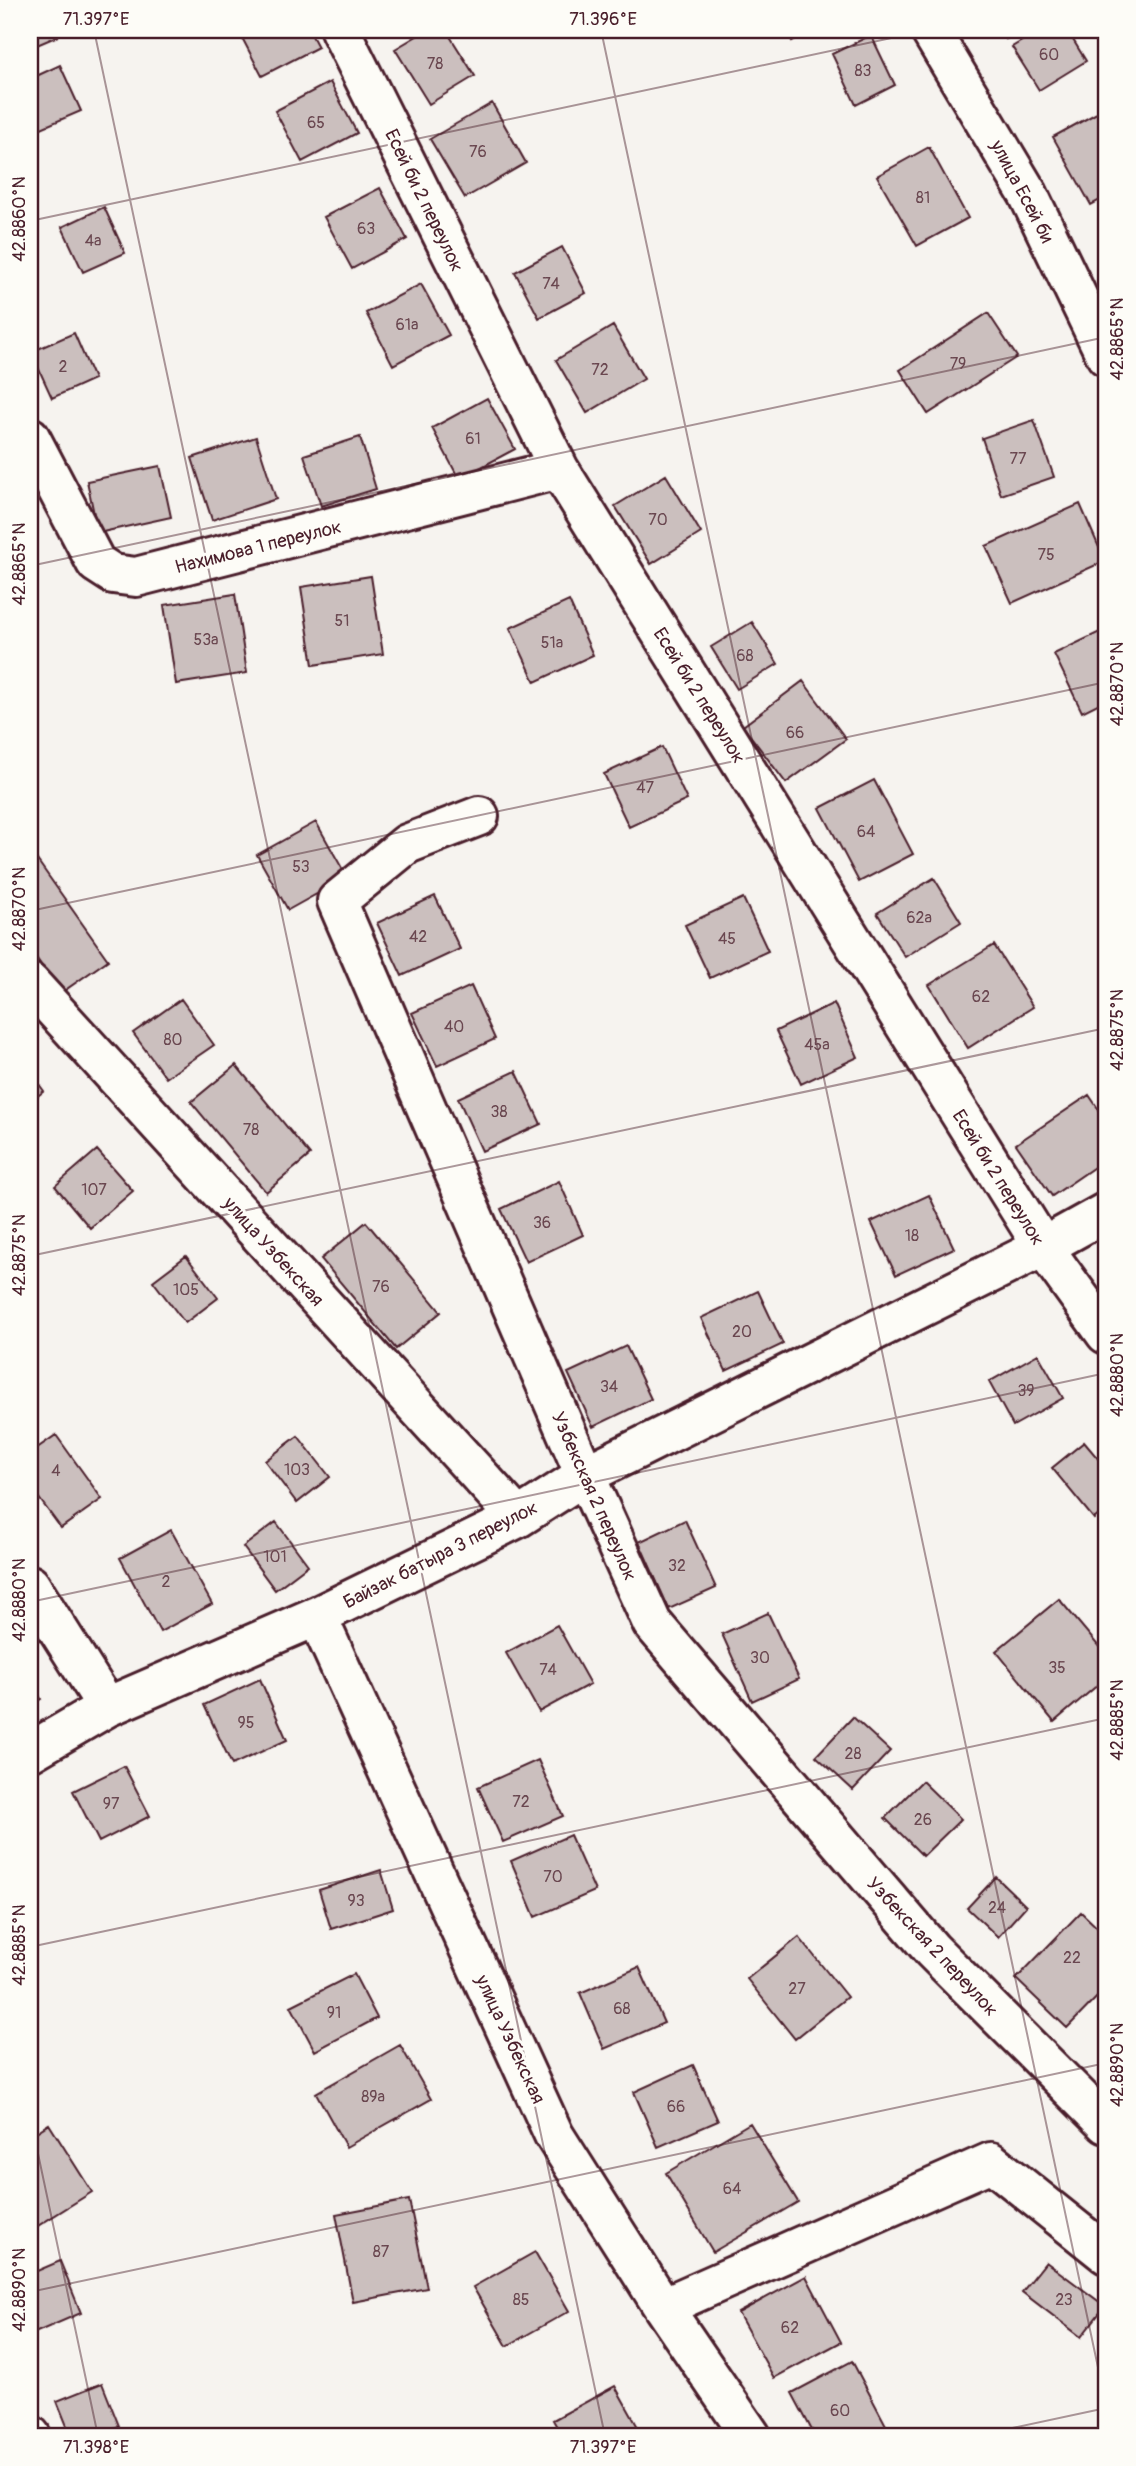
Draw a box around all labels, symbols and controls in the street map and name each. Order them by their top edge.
text: 71.397°E [63,8,129,31]
text: 71.396°E [569,8,637,31]
house number: 60 [1039,45,1059,65]
house number: 78 [427,54,443,74]
house number: 83 [855,61,872,81]
house number: 65 [307,113,325,133]
street label: Есей би 2 переулок [379,125,469,276]
street label: улица Есей би [985,135,1059,247]
house number: 76 [469,142,487,162]
text: 42.8860°N [8,176,31,262]
house number: 81 [916,188,930,208]
house number: 63 [357,219,375,239]
house number: 4а [85,231,101,251]
house number: 74 [542,274,560,294]
text: 42.8865°N [1106,298,1129,380]
house number: 61а [395,315,419,335]
house number: 79 [950,354,966,374]
house number: 2 [59,357,68,377]
house number: 72 [591,360,609,380]
house number: 61 [465,429,481,449]
house number: 77 [1010,449,1027,469]
house number: 70 [648,510,668,530]
street label: Нахимова 1 переулок [172,515,344,579]
text: 42.8865°N [8,523,31,605]
house number: 75 [1037,545,1055,565]
house number: 51 [335,611,349,631]
street label: Есей би 2 переулок [648,623,751,768]
house number: 53а [193,630,219,650]
house number: 51а [541,633,563,653]
text: 42.8870°N [1106,642,1129,726]
house number: 68 [736,646,754,666]
house number: 66 [786,723,804,743]
house number: 47 [636,778,654,798]
house number: 64 [857,822,875,842]
house number: 53 [292,857,310,877]
text: 42.8870°N [8,867,31,951]
house number: 62а [906,908,932,928]
house number: 42 [409,927,427,947]
house number: 45 [718,929,736,949]
house number: 62 [972,987,990,1007]
text: 42.8875°N [1106,989,1129,1071]
house number: 40 [444,1017,464,1037]
house number: 80 [164,1030,183,1050]
house number: 45а [804,1035,830,1055]
house number: 38 [491,1102,508,1122]
street label: Есей би 2 переулок [947,1105,1050,1250]
house number: 78 [243,1120,259,1140]
house number: 107 [81,1180,107,1200]
street label: улица Узбекская [217,1191,329,1312]
house number: 36 [533,1213,551,1233]
text: 42.8875°N [8,1214,31,1296]
house number: 18 [905,1226,919,1246]
house number: 76 [372,1277,390,1297]
house number: 105 [173,1280,199,1300]
house number: 20 [732,1322,752,1342]
text: 42.8880°N [1106,1333,1129,1417]
house number: 34 [600,1377,618,1397]
house number: 39 [1017,1381,1035,1401]
street label: Узбекская 2 переулок [546,1408,642,1585]
house number: 103 [284,1460,310,1480]
house number: 4 [51,1461,61,1481]
street label: Байзак батыра 3 переулок [339,1495,542,1614]
house number: 101 [263,1547,287,1567]
house number: 32 [668,1556,686,1576]
text: 42.8880°N [8,1558,31,1642]
house number: 2 [162,1572,171,1592]
house number: 30 [750,1648,770,1668]
house number: 35 [1048,1658,1066,1678]
house number: 74 [539,1660,557,1680]
text: 42.8885°N [1106,1679,1129,1761]
house number: 95 [238,1713,254,1733]
house number: 28 [844,1744,862,1764]
house number: 72 [512,1792,530,1812]
house number: 97 [103,1794,120,1814]
house number: 26 [914,1810,932,1830]
house number: 70 [543,1867,563,1887]
street label: Узбекская 2 переулок [861,1872,1003,2022]
house number: 93 [347,1891,365,1911]
house number: 24 [988,1898,1006,1918]
text: 42.8885°N [8,1904,31,1986]
house number: 22 [1063,1948,1081,1968]
street label: улица Узбекская [469,1970,550,2108]
house number: 27 [788,1979,806,1999]
house number: 68 [613,1999,631,2019]
house number: 91 [327,2003,341,2023]
text: 42.8890°N [1106,2023,1129,2107]
house number: 89а [361,2087,385,2107]
house number: 66 [667,2097,685,2117]
house number: 64 [723,2179,741,2199]
house number: 87 [373,2242,390,2262]
text: 42.8890°N [8,2248,31,2332]
house number: 85 [513,2290,529,2310]
house number: 23 [1055,2290,1073,2310]
house number: 62 [781,2318,799,2338]
house number: 60 [830,2401,850,2421]
text: 71.398°E [63,2436,129,2459]
text: 71.397°E [570,2436,636,2459]

